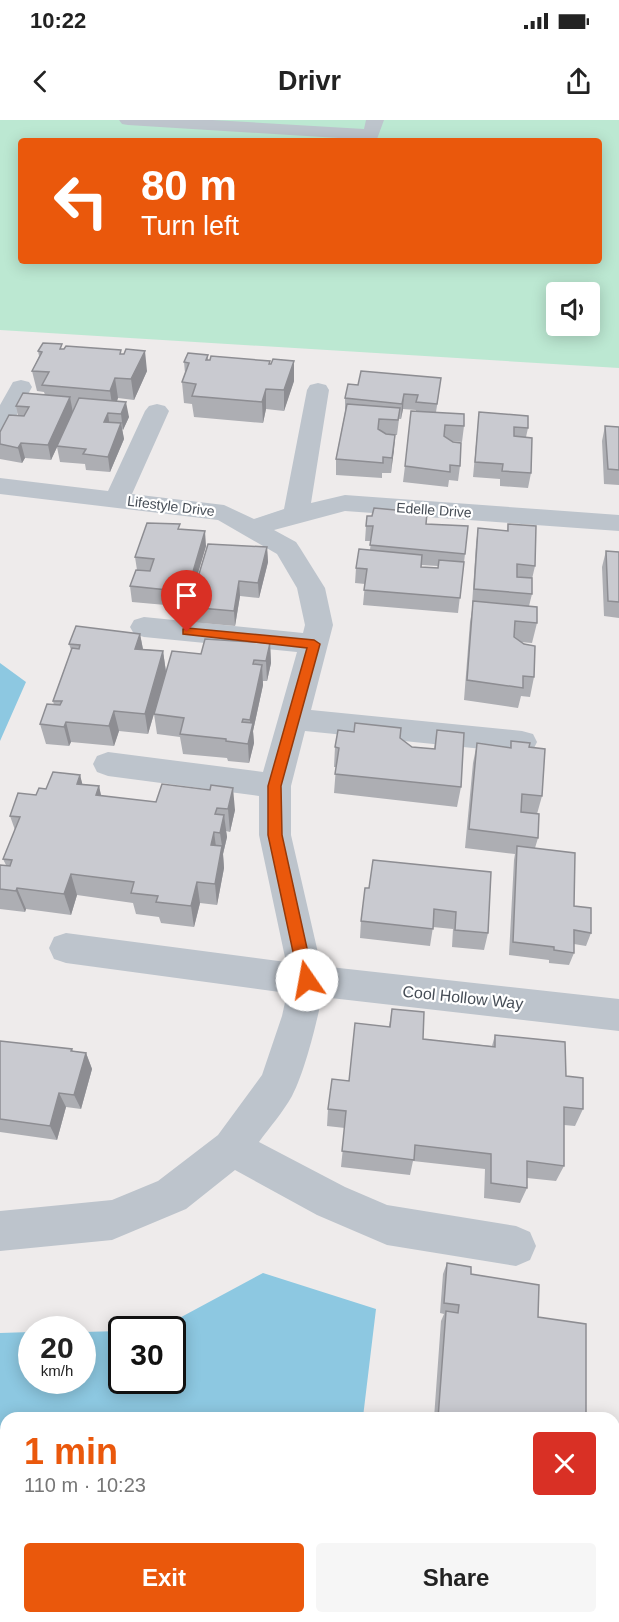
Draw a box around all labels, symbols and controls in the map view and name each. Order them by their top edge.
text: 10:22 [30,8,86,33]
icon: back [24,65,57,98]
icon: share [562,65,595,98]
text: Drivr [278,66,341,96]
icon: left [42,162,120,240]
text: 80 m [141,162,237,209]
text: Turn left [141,211,239,241]
map controls [546,282,600,336]
button: sound [546,282,600,336]
street label: Lifestyle Drive [126,493,216,519]
street label: Edelle Drive [396,499,472,521]
pin [161,570,212,632]
icon: arrive [170,579,203,612]
position arrow [275,948,339,1012]
street label: Cool Hollow Way [402,983,524,1012]
speed limit sign: 30 [108,1316,186,1394]
text: 20 [40,1331,74,1364]
text: km/h [41,1362,73,1379]
text: 1 min [24,1431,118,1472]
button: close [533,1432,596,1495]
text: 110 m · 10:23 [24,1474,146,1496]
button: Exit [24,1543,304,1612]
button: Share [316,1543,596,1612]

